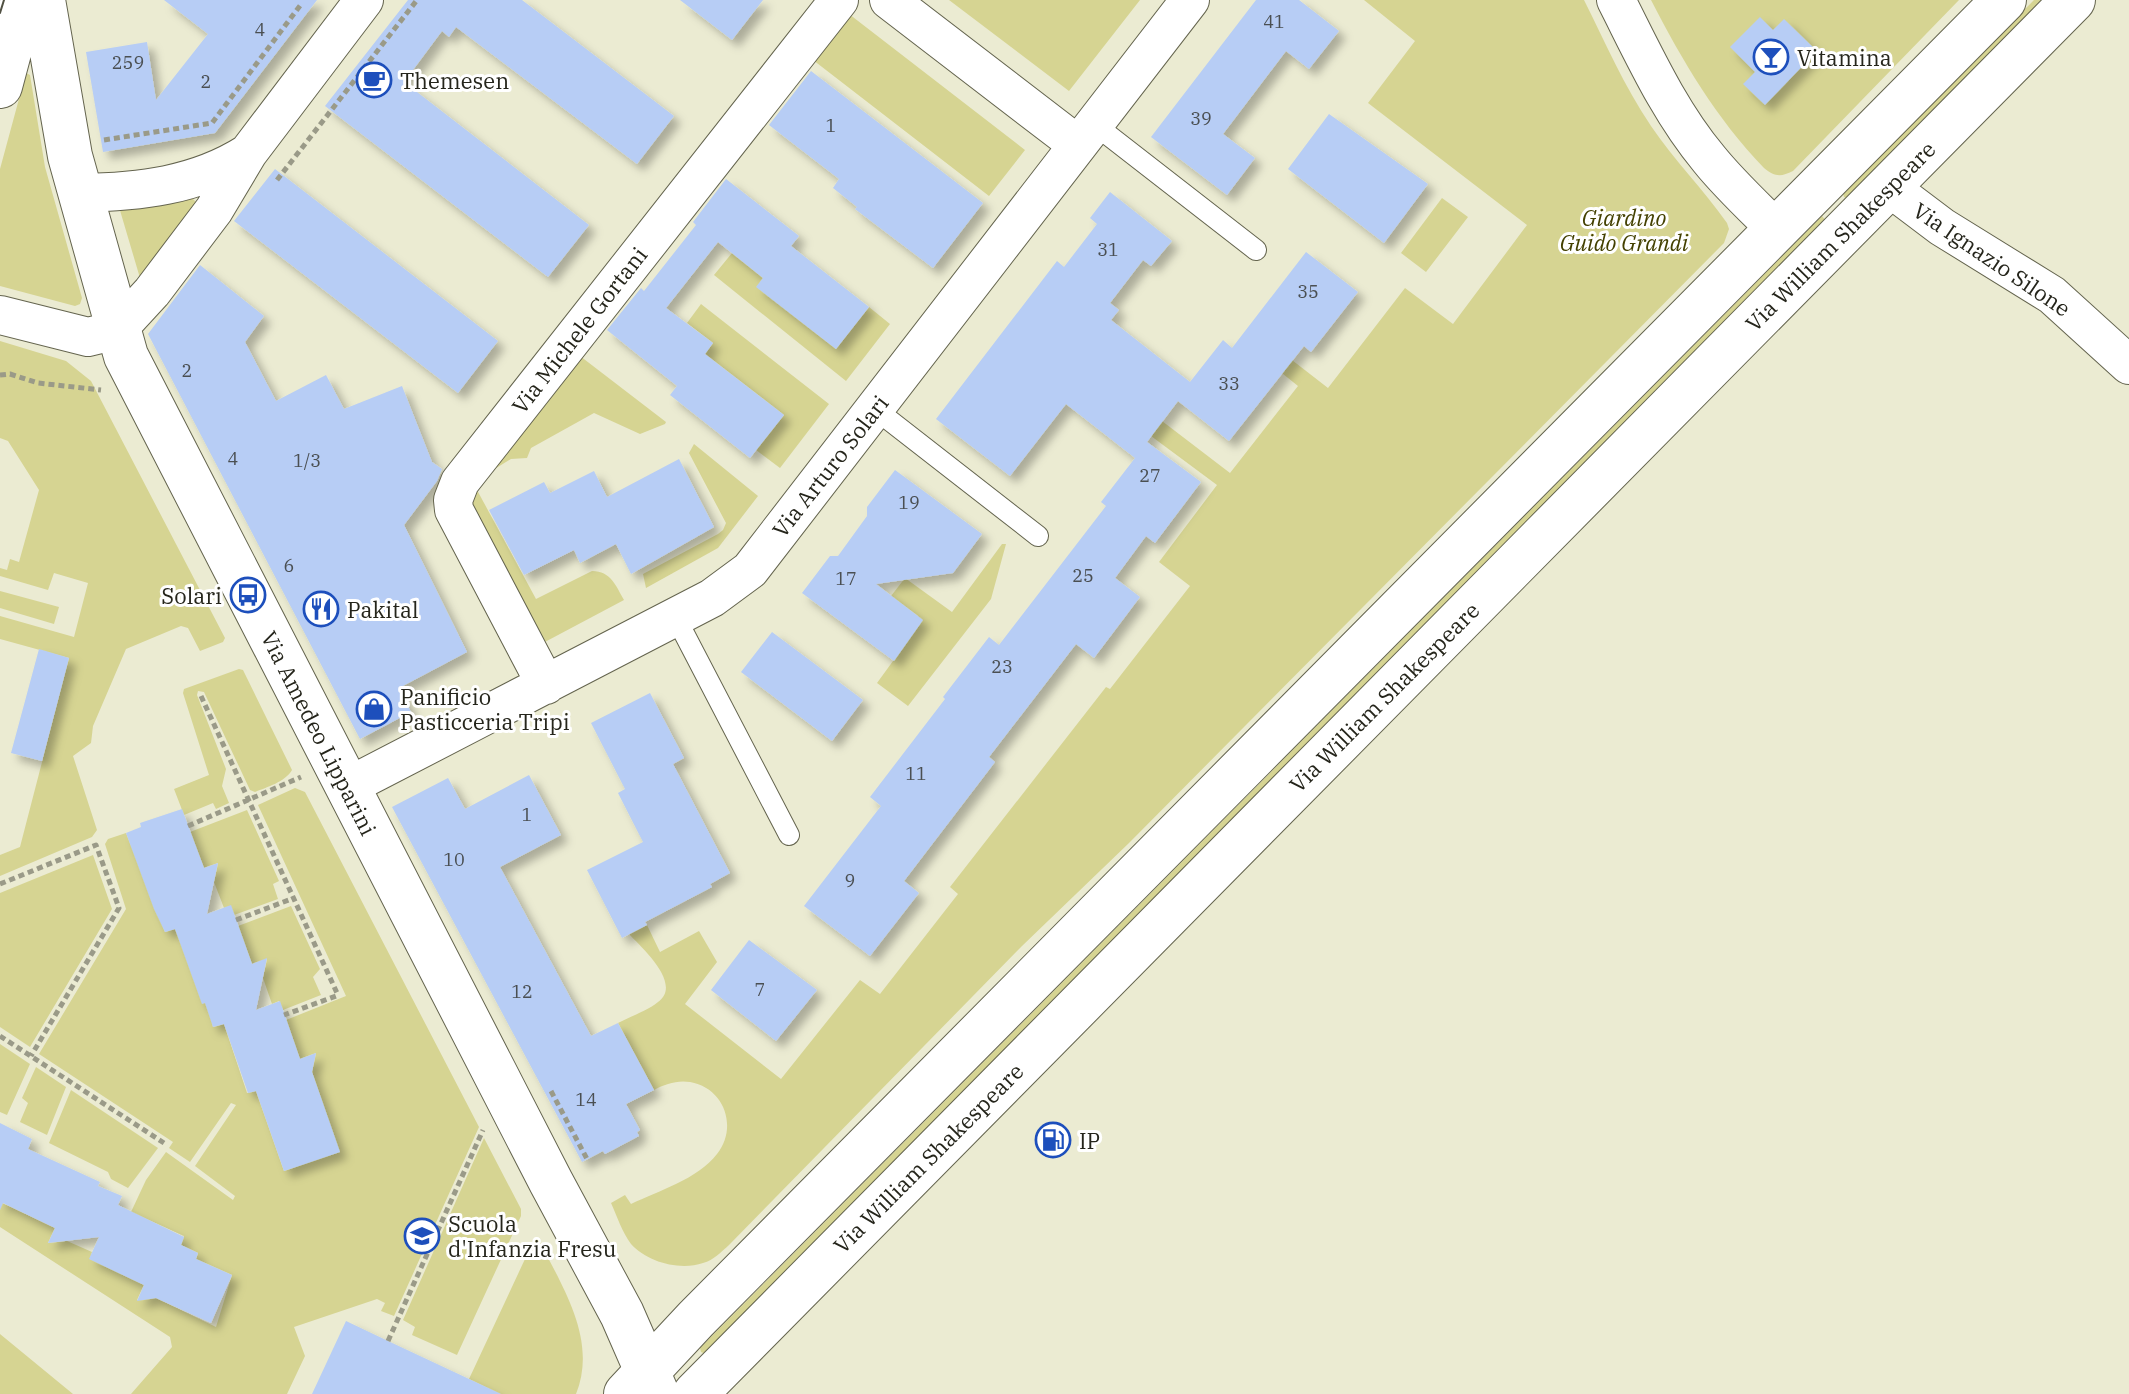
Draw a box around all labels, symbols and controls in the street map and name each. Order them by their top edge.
house number: 41 [1263,10,1285,33]
house number: 4 [255,18,265,41]
bar icon: Vitamina [1752,38,1790,76]
place label: Vitamina [1797,43,1892,72]
house number: 259 [112,51,144,74]
cafe icon: Themesen [355,61,393,99]
place label: Themesen [400,66,509,95]
house number: 2 [201,70,211,93]
house number: 39 [1190,107,1212,130]
house number: 1 [826,114,836,137]
street label: Via William Shakespeare [1739,135,1941,337]
street label: Via Ignazio Silone [1908,195,2076,323]
park label: Giardino Guido Grandi [1560,203,1689,257]
house number: 31 [1097,238,1119,261]
street label: Via Michele Gortani [505,241,653,419]
house number: 35 [1297,280,1319,303]
house number: 2 [182,359,192,382]
house number: 33 [1218,372,1240,395]
street label: Via Arturo Solari [765,389,895,543]
house number: 4 [228,447,238,470]
house number: 1/3 [293,449,321,472]
house number: 27 [1139,464,1161,487]
house number: 19 [898,491,920,514]
house number: 6 [284,554,294,577]
house number: 25 [1072,564,1094,587]
house number: 17 [835,567,857,590]
bus stop icon: Solari [229,576,267,614]
place label: Solari [161,581,222,610]
restaurant icon: Pakital [302,590,340,628]
place label: Pakital [347,595,419,624]
street label: Via William Shakespeare [1283,596,1485,798]
street label: Via Amedeo Lipparini [255,626,383,840]
house number: 23 [991,655,1013,678]
place label: Panificio Pasticceria Tripi [400,682,570,736]
shop icon: Panificio Pasticceria Tripi [355,690,393,728]
house number: 11 [905,762,927,785]
house number: 1 [522,803,532,826]
house number: 10 [443,848,465,871]
house number: 9 [845,869,855,892]
house number: 7 [755,978,765,1001]
house number: 12 [511,980,533,1003]
street label: Via William Shakespeare [827,1057,1029,1259]
house number: 14 [575,1088,597,1111]
fuel station icon: IP [1034,1121,1072,1159]
place label: IP [1079,1126,1100,1155]
place label: Scuola d'Infanzia Fresu [448,1209,616,1263]
school or university icon: Scuola d'Infanzia Fresu [403,1217,441,1255]

